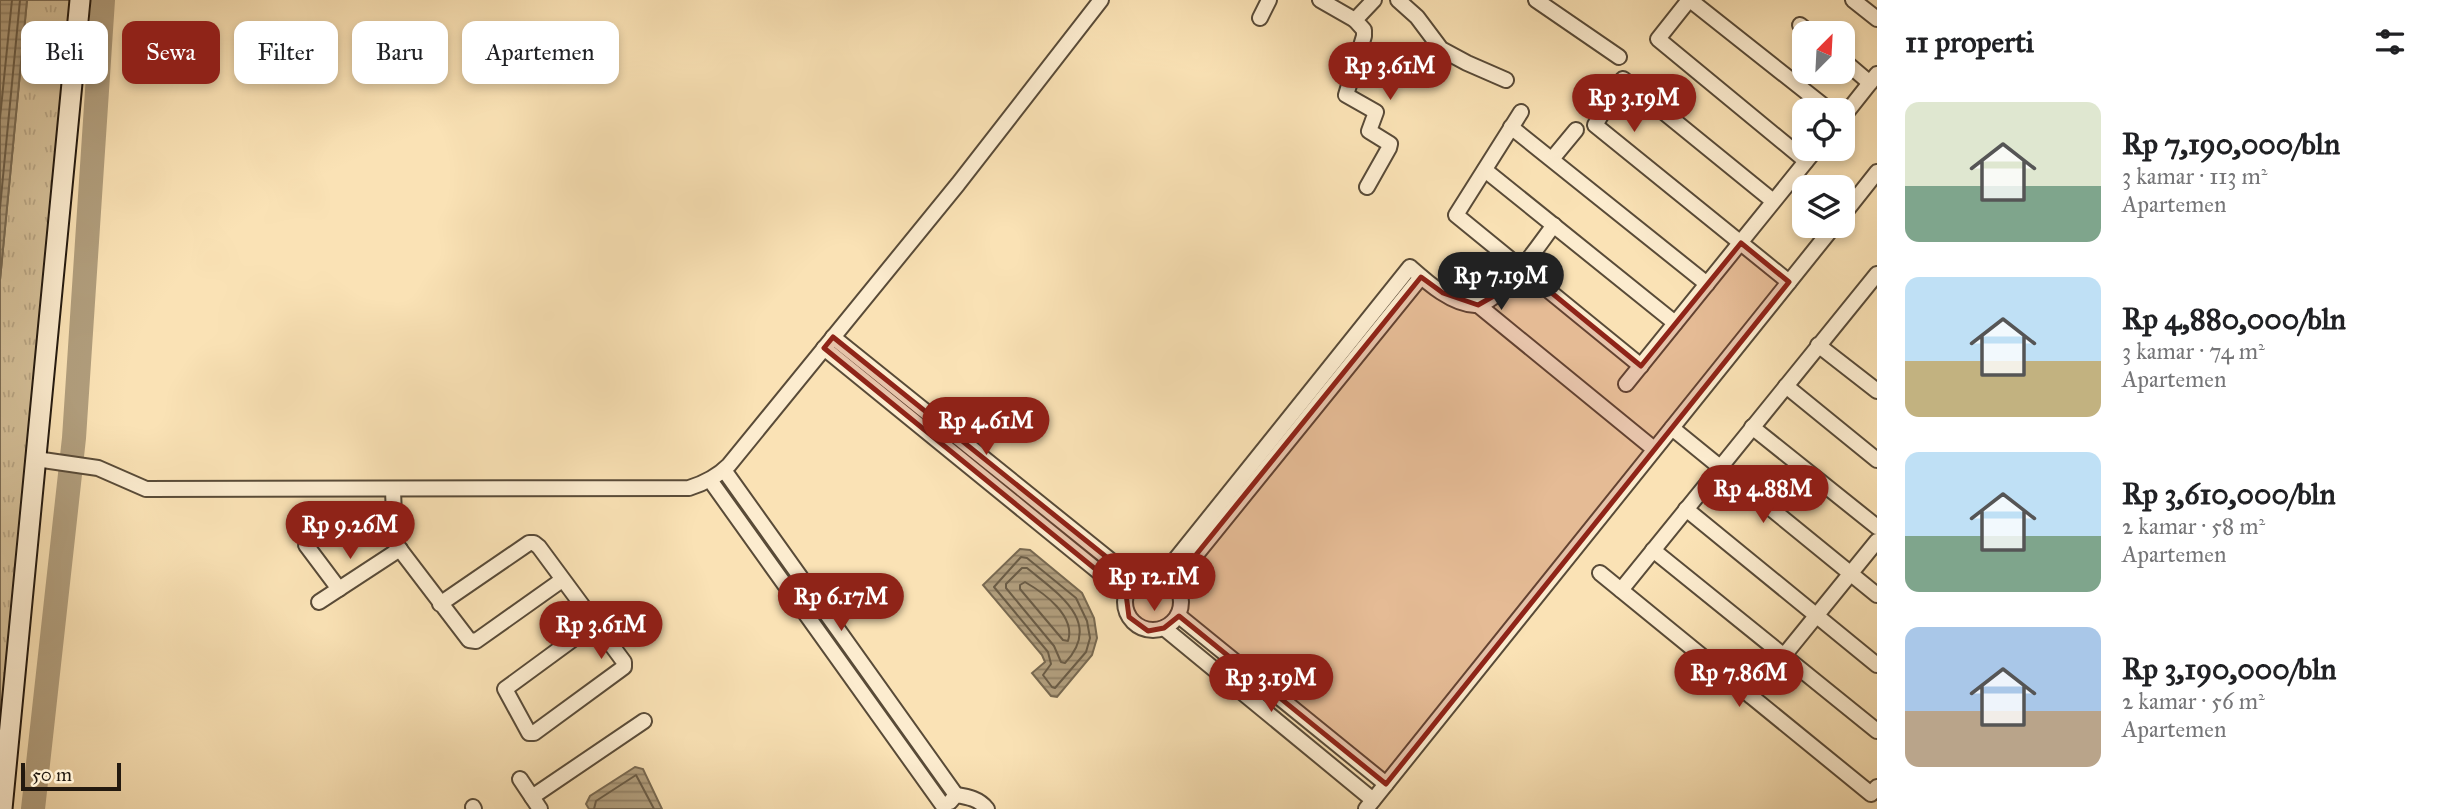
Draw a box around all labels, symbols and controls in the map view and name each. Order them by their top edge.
chip: Beli [21,21,108,84]
chip: Sewa [122,21,220,84]
chip: Filter [234,21,338,84]
chip: Baru [352,21,448,84]
chip: Apartemen [462,21,619,84]
north arrow [1792,21,1855,84]
map controls [1792,21,1855,238]
icon: filters [2371,23,2409,61]
text: 11 properti [1905,24,2034,60]
pin: Rp 3.61M [1318,42,1462,102]
text: Rp 3.61M [1344,51,1436,79]
pin: Rp 3.19M [1562,74,1706,134]
text: Rp 3.19M [1588,83,1680,111]
button: locate [1792,98,1855,161]
text: Rp 7,190,000/bln [2122,126,2340,162]
icon: home [1961,130,2045,214]
text: 3 kamar · 113 m² [2122,162,2267,190]
button: layers [1792,175,1855,238]
text: Apartemen [2122,190,2226,218]
pin: Rp 7.19M [1429,252,1573,312]
text: Rp 7.19M [1454,261,1548,289]
text: Rp 4,880,000/bln [2122,301,2346,337]
icon: home [1961,305,2045,389]
text: 3 kamar · 74 m² [2122,337,2265,365]
text: Apartemen [2122,365,2226,393]
pin: Rp 4.61M [914,398,1058,457]
text: Rp 4.61M [938,406,1034,434]
pin: Rp 4.88M [1691,466,1835,525]
text: Rp 4.88M [1714,474,1812,502]
text: Rp 3,610,000/bln [2122,476,2336,512]
icon: home [1961,480,2045,564]
pin: Rp 9.26M [278,502,422,561]
text: Rp 9.26M [302,510,398,538]
text: 2 kamar · 58 m² [2122,512,2265,540]
text: Apartemen [2122,540,2226,568]
pin: Rp 12.1M [1082,554,1226,613]
text: Rp 12.1M [1108,562,1200,590]
pin: Rp 6.17M [769,574,913,633]
text: Rp 6.17M [794,582,888,610]
pin: Rp 3.61M [529,602,673,661]
text: Rp 3.61M [555,610,647,638]
pin: Rp 7.86M [1667,650,1811,709]
text: Rp 3,190,000/bln [2122,651,2337,687]
pin: Rp 3.19M [1199,654,1343,714]
icon: home [1961,655,2045,739]
text: Rp 7.86M [1690,658,1788,686]
text: Rp 3.19M [1225,663,1317,691]
text: 2 kamar · 56 m² [2122,687,2265,715]
text: Apartemen [2122,715,2226,743]
scale bar [21,760,121,792]
text: 50 m [32,763,72,786]

